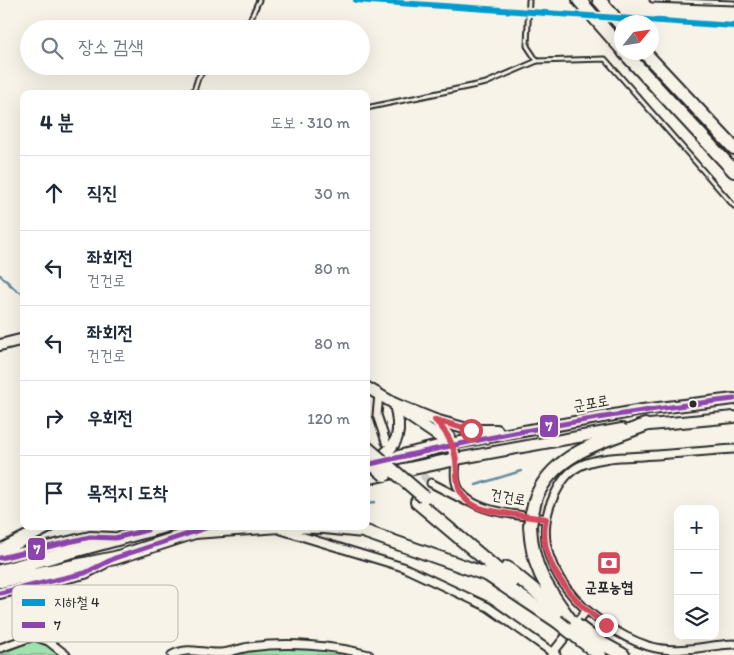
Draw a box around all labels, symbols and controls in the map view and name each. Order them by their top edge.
north arrow [614,15,659,60]
search box [20,20,370,75]
icon: search [38,34,66,62]
text: 장소 검색 [78,35,143,58]
text: 4 분 [40,109,74,134]
text: 도보 · 310 m [270,113,350,132]
icon: ahead [40,179,68,207]
text: 직진 [87,181,118,204]
text: 30 m [314,184,350,203]
text: 좌회전 [87,246,133,269]
icon: left [40,254,68,282]
text: 80 m [314,259,350,278]
text: 건건로 [87,271,126,290]
text: 좌회전 [87,321,133,344]
icon: left [40,329,68,357]
text: 80 m [314,334,350,353]
text: 건건로 [87,346,126,365]
street label: 군포로 [572,391,610,415]
unlabelled marker [688,399,698,409]
icon: right [40,404,68,432]
text: 우회전 [87,406,133,429]
text: 120 m [307,409,350,428]
line badge: 7 [539,414,559,438]
text: 7 [545,418,553,435]
route start [460,419,483,442]
icon: arrive [40,479,68,507]
text: 목적지 도착 [87,481,168,504]
street label: 건건로 [489,485,527,509]
map controls [674,505,719,640]
button: + [674,505,719,550]
line badge: 7 [27,537,46,561]
text: 7 [33,541,41,558]
bank icon: 군포농협 [596,550,622,576]
button: − [674,550,719,595]
place label: 군포농협 [585,578,633,596]
legend [12,585,178,642]
text: 지하철 4 [54,594,100,611]
button: layers [674,595,719,640]
route end [595,614,618,637]
text: 7 [54,617,61,634]

